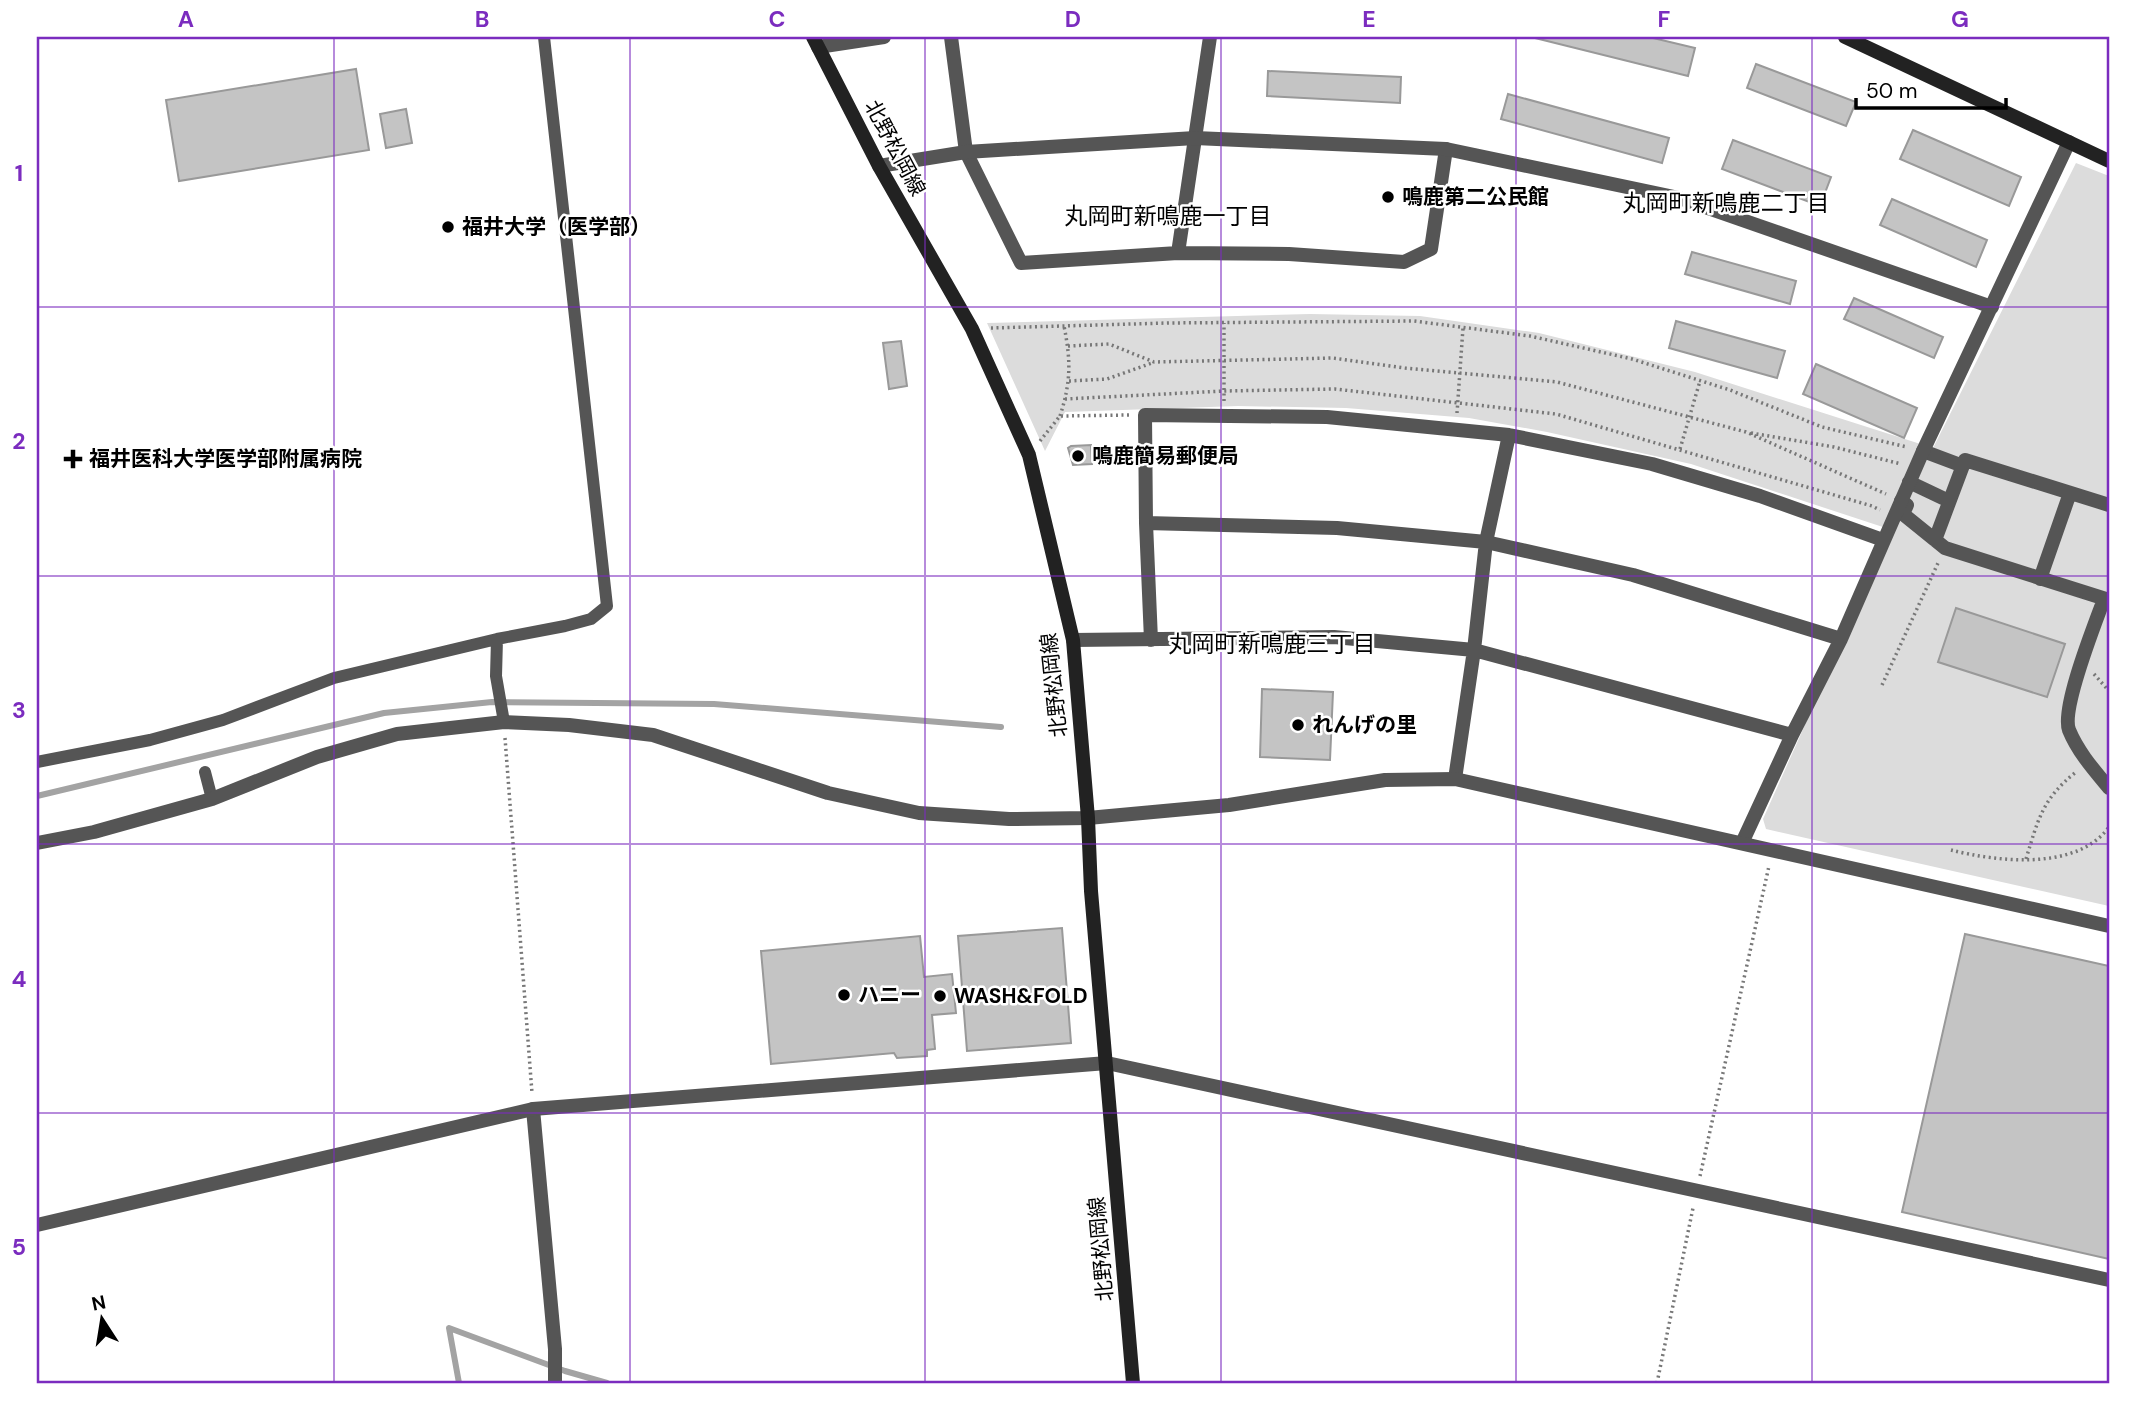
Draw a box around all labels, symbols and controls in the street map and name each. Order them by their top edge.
text: A [178,4,194,34]
text: B [475,4,489,34]
text: C [769,4,785,34]
text: D [1065,4,1081,34]
text: E [1362,4,1376,34]
text: F [1658,4,1671,34]
text: G [1951,4,1969,34]
scale bar [1856,66,2006,110]
text: 50 m [1866,77,1917,105]
street label: 北野松岡線 [858,95,932,201]
text: 1 [15,158,23,188]
place label: 鳴鹿第二公民館 [1402,183,1549,211]
district label: 丸岡町新鳴鹿二丁目 [1623,188,1830,218]
marker: 鳴鹿第二公民館 [1380,189,1396,205]
district label: 丸岡町新鳴鹿一丁目 [1065,201,1272,231]
place label: 福井大学（医学部） [462,213,651,241]
marker: 福井大学（医学部） [440,219,456,235]
text: 2 [12,426,26,456]
place label: 鳴鹿簡易郵便局 [1092,442,1239,470]
place label: 福井医科大学医学部附属病院 [89,445,362,473]
marker: 鳴鹿簡易郵便局 [1070,448,1086,464]
marker: 福井医科大学医学部附属病院 [63,449,83,469]
district label: 丸岡町新鳴鹿三丁目 [1169,629,1376,659]
street label: 北野松岡線 [1035,631,1073,739]
text: 3 [12,695,26,725]
place label: れんげの里 [1312,711,1417,739]
marker: れんげの里 [1290,717,1306,733]
text: 4 [12,964,27,994]
place label: ハニー [858,981,921,1009]
place label: WASH&FOLD [954,982,1088,1010]
marker: ハニー [836,987,852,1003]
marker: WASH&FOLD [932,988,948,1004]
street label: 北野松岡線 [1082,1195,1120,1303]
text: 5 [12,1232,26,1262]
north arrow [66,1284,136,1354]
text: N [89,1289,108,1317]

